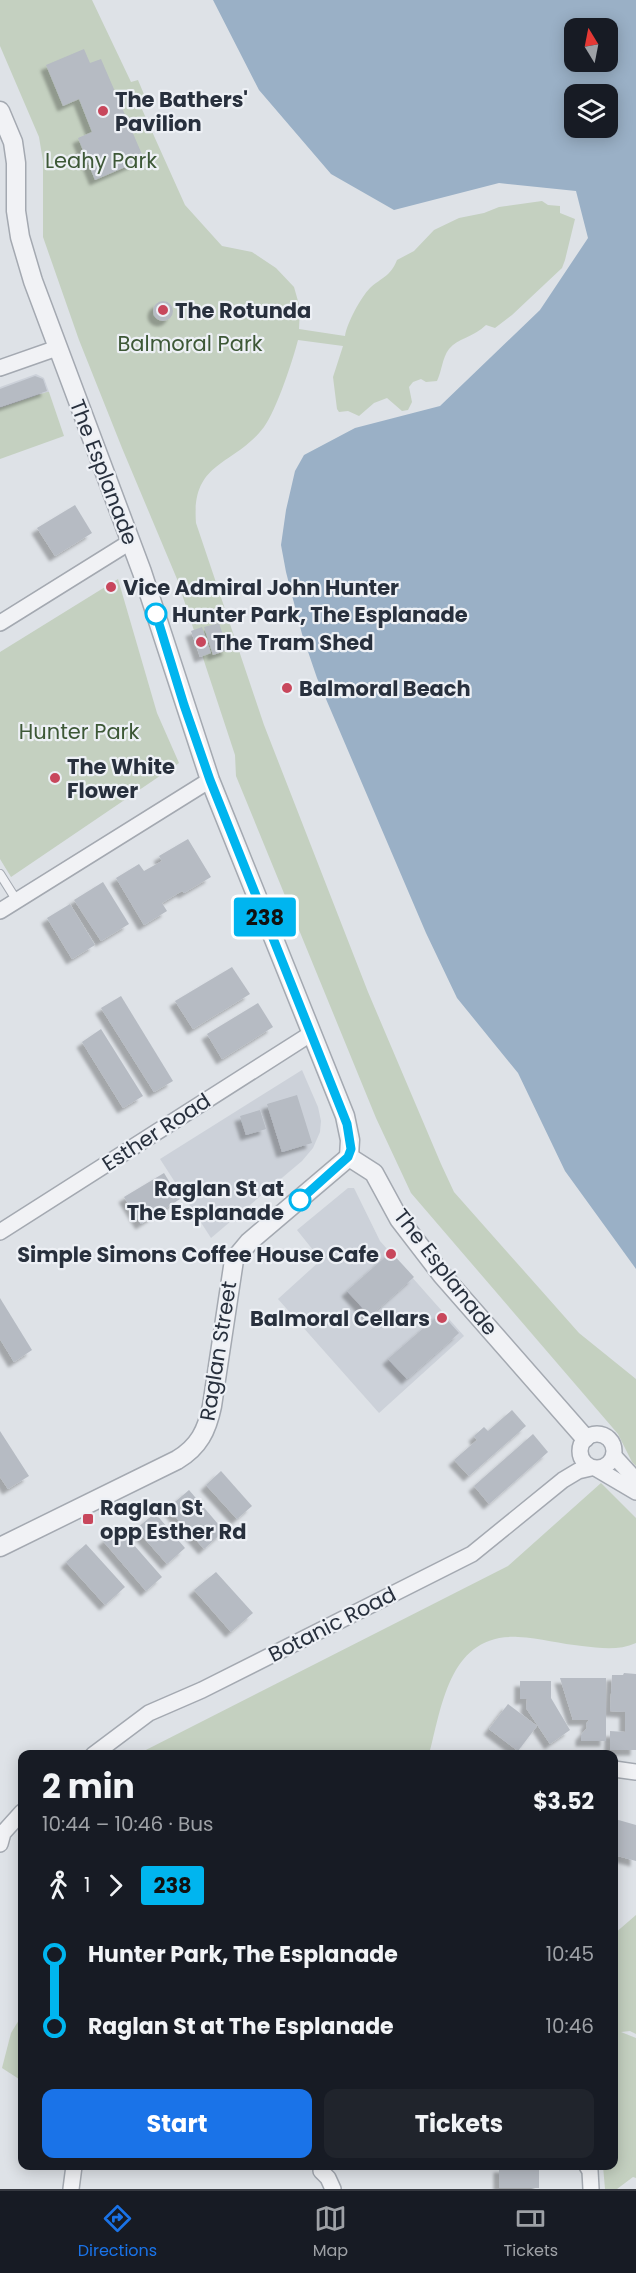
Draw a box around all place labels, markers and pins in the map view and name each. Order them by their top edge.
place label: The Bathers' Pavilion [115,85,248,138]
marker: The Bathers' Pavilion [96,104,110,118]
place label: The Rotunda [175,296,311,325]
marker: The Rotunda [156,303,170,317]
place label: Vice Admiral John Hunter [123,573,399,602]
marker: Vice Admiral John Hunter [104,580,118,594]
place label: Hunter Park, The Esplanade [172,600,468,629]
marker: Hunter Park, The Esplanade [145,603,167,625]
place label: The Tram Shed [213,628,374,657]
marker: The Tram Shed [194,635,208,649]
place label: Balmoral Beach [299,674,471,703]
marker: Balmoral Beach [280,681,294,695]
place label: The White Flower [67,752,175,805]
marker: The White Flower [48,771,62,785]
place label: Raglan St at The Esplanade [127,1174,284,1227]
marker: Raglan St at The Esplanade [289,1189,311,1211]
place label: Simple Simons Coffee House Cafe [17,1240,379,1269]
marker: Simple Simons Coffee House Cafe [384,1247,398,1261]
place label: Balmoral Cellars [250,1304,430,1333]
marker: Balmoral Cellars [435,1311,449,1325]
place label: Raglan St opp Esther Rd [100,1493,246,1546]
marker: Raglan St opp Esther Rd [81,1512,95,1526]

